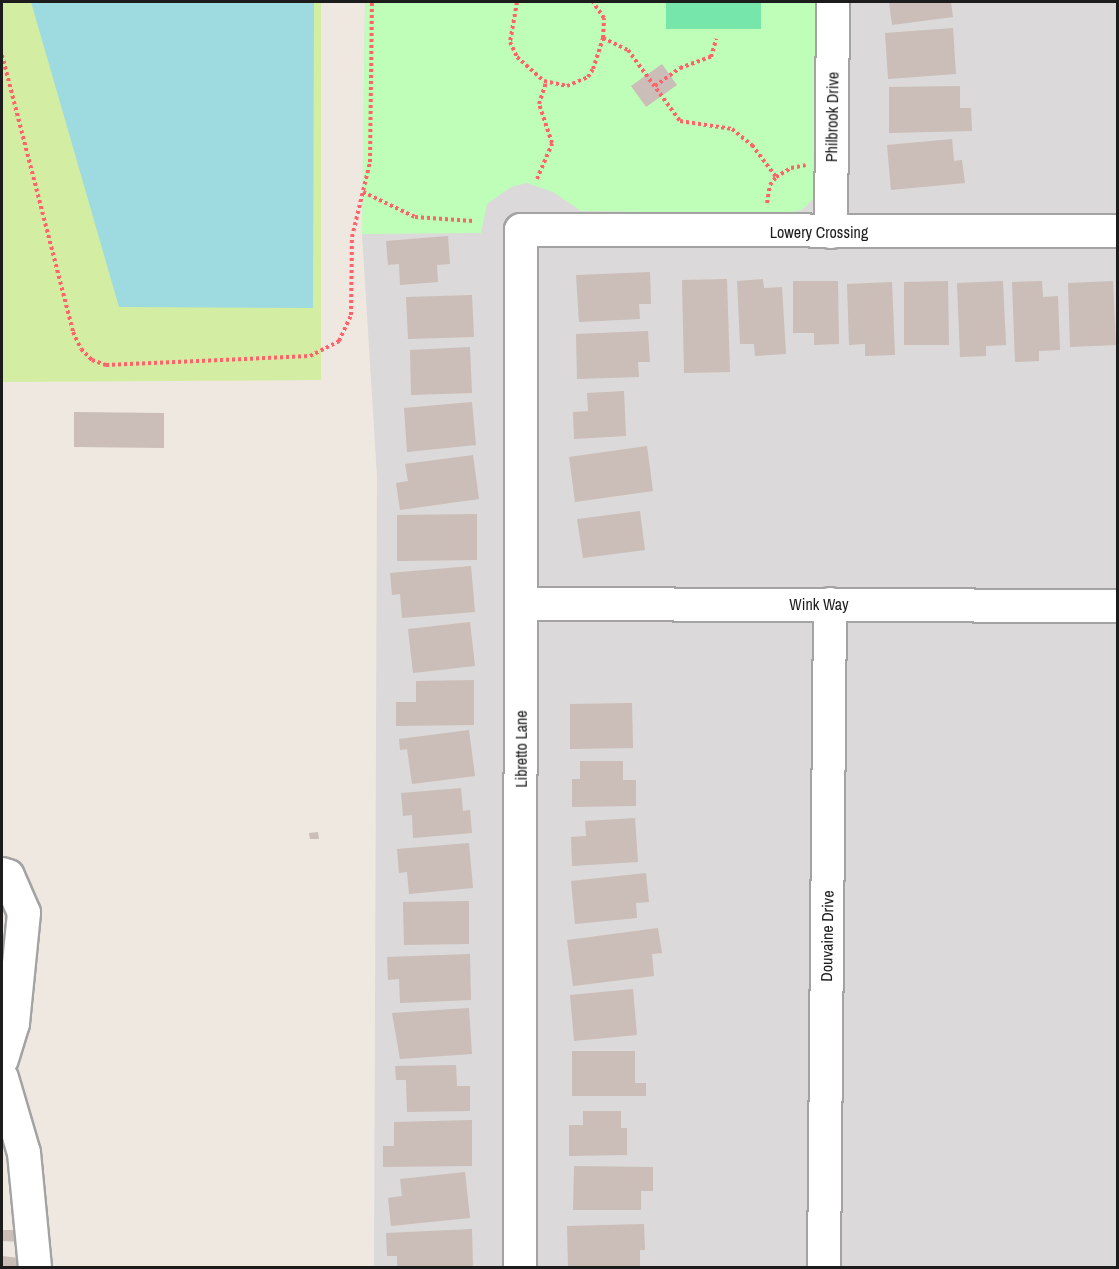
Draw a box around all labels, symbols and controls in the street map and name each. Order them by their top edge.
street label: Philbrook Drive [822,72,842,162]
street label: Lowery Crossing [770,222,868,242]
street label: Wink Way [789,594,849,614]
street label: Libretto Lane [511,710,531,788]
street label: Douvaine Drive [817,890,837,982]

